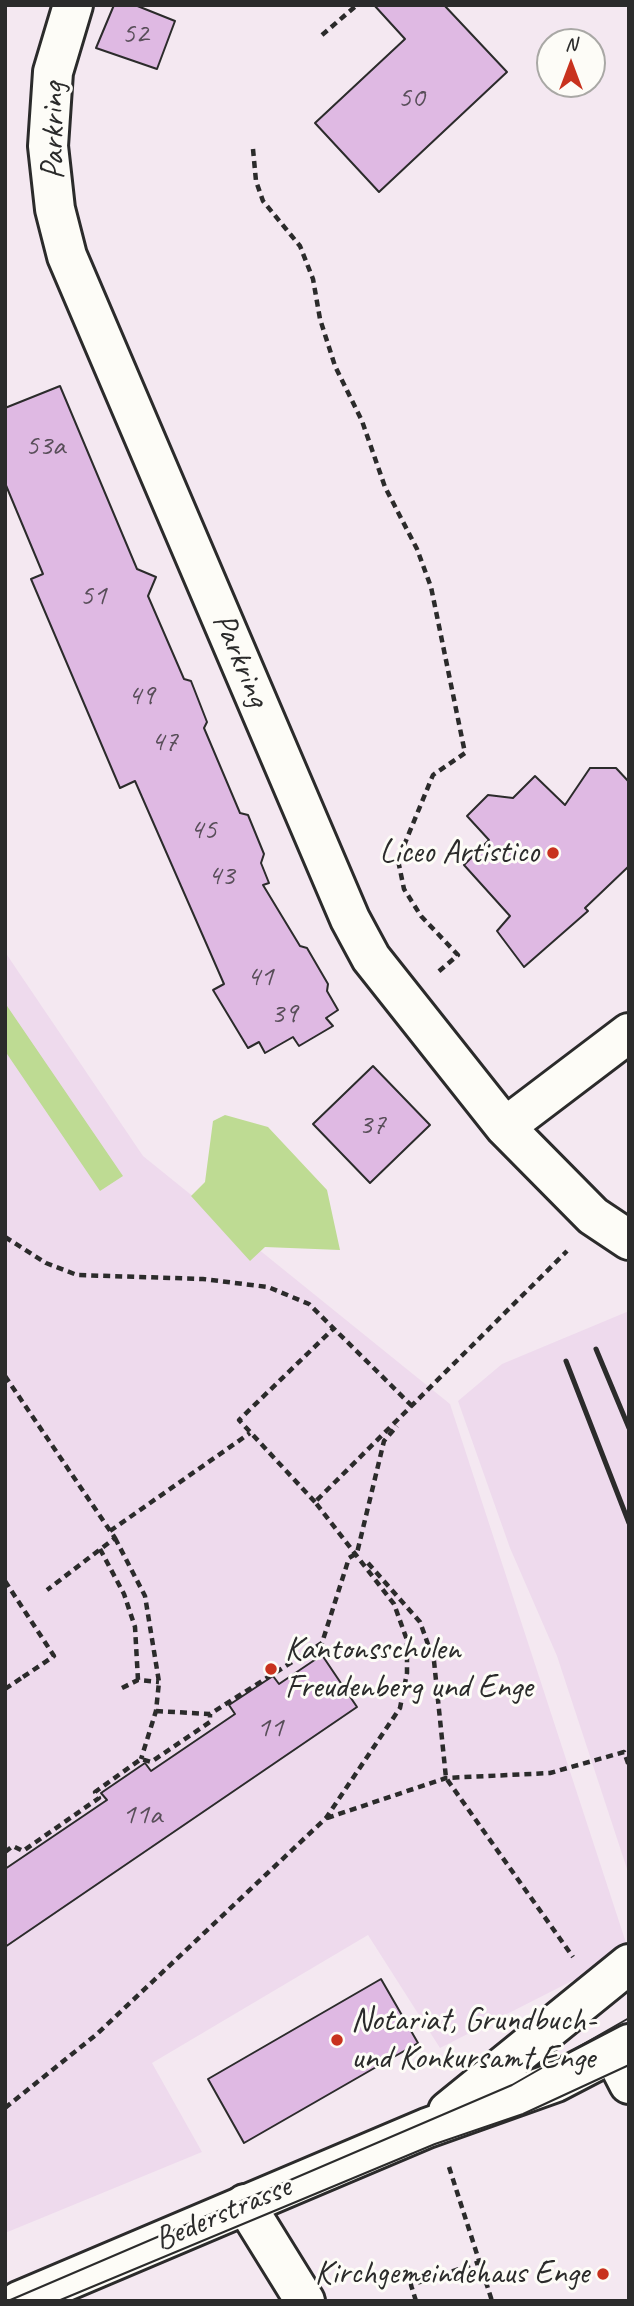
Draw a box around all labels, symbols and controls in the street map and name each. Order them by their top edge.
house number: 52 [122,16,148,52]
north arrow [536,28,606,98]
text: N [565,32,577,56]
house number: 50 [398,80,424,116]
street label: Parkring [34,83,74,179]
house number: 53a [25,428,65,464]
house number: 51 [80,578,106,614]
street label: Parkring [203,608,277,712]
house number: 49 [128,678,154,714]
house number: 47 [151,724,177,760]
house number: 45 [190,812,216,848]
place label: Liceo Artistico [380,833,539,873]
marker: Liceo Artistico [545,845,561,861]
house number: 43 [208,858,234,894]
house number: 41 [247,959,273,995]
house number: 39 [271,996,297,1032]
house number: 37 [359,1107,385,1143]
place label: Kantonsschulen Freudenberg und Enge [285,1630,532,1708]
marker: Kantonsschulen Freudenberg und Enge [263,1661,279,1677]
house number: 11 [257,1710,283,1746]
house number: 11a [122,1797,162,1833]
place label: Notariat, Grundbuch- und Konkursamt Enge [351,2001,596,2079]
marker: Notariat, Grundbuch- und Konkursamt Enge [329,2032,345,2048]
street label: Bederstrasse [149,2168,297,2260]
place label: Kirchgemeindehaus Enge [315,2254,589,2294]
marker: Kirchgemeindehaus Enge [595,2266,611,2282]

